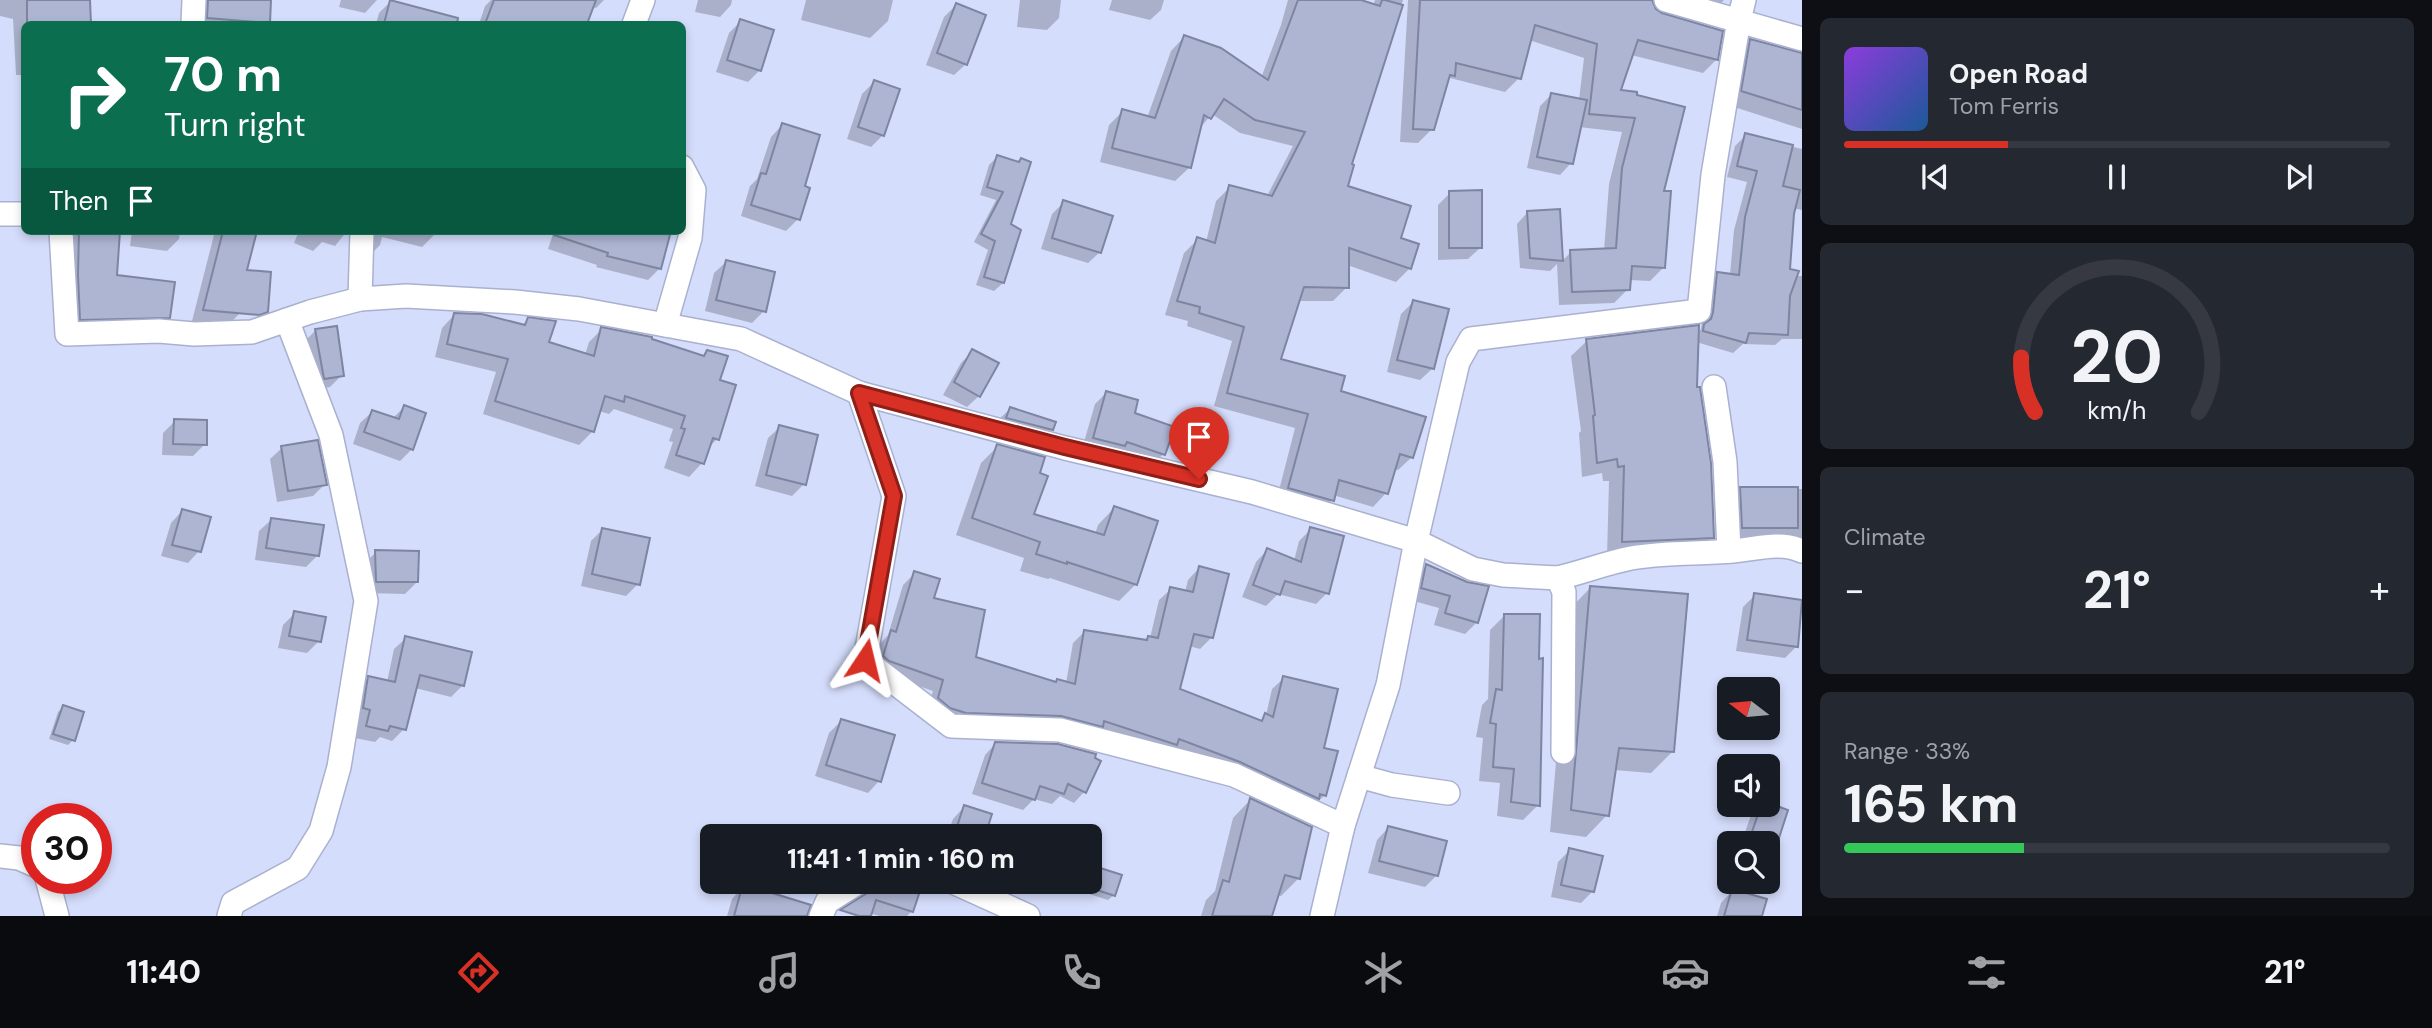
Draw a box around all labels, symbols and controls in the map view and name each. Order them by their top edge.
text: 70 m [164,42,282,106]
icon: right [49,49,140,140]
text: Open Road [1949,57,2088,91]
text: Tom Ferris [1949,91,2059,121]
text: Turn right [164,104,306,146]
icon: previous [1916,158,1954,196]
icon: pause [2098,158,2136,196]
icon: next [2280,158,2318,196]
icon: arrive [122,182,160,220]
text: Then [49,184,108,218]
text: 20 [2071,310,2163,405]
text: km/h [2087,394,2147,427]
pin [1169,407,1229,479]
icon: arrive [1180,418,1218,456]
text: Climate [1844,522,1926,552]
text: 21° [2083,556,2151,624]
text: − [1844,565,1865,615]
text: + [2369,565,2390,615]
position arrow [828,623,902,697]
north arrow [1717,677,1780,740]
map controls [1717,677,1780,894]
text: Range · 33% [1844,736,1970,766]
button: sound [1717,754,1780,817]
text: 165 km [1844,770,2018,838]
speed limit sign: 30 [21,803,112,894]
button: search [1717,831,1780,894]
text: 11:41 · 1 min · 160 m [787,842,1015,876]
icon: directions [454,948,503,997]
icon: music [755,948,804,997]
icon: phone [1057,948,1106,997]
icon: climate [1359,948,1408,997]
icon: car [1661,948,1710,997]
icon: filters [1962,948,2011,997]
text: 11:40 [126,951,201,993]
text: 21° [2264,951,2306,993]

